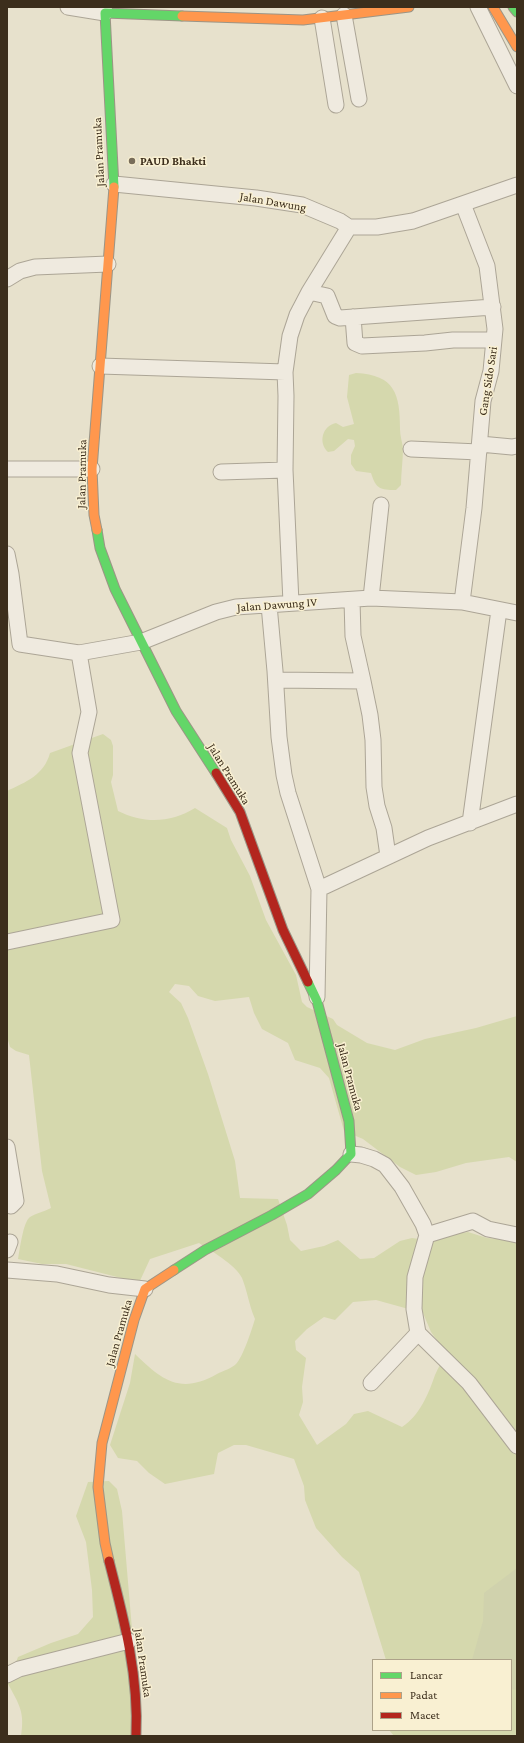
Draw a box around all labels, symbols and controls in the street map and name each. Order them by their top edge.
street label: Jalan Pramuka [90,117,108,187]
place label: PAUD Bhakti [140,154,206,168]
marker: PAUD Bhakti [127,156,137,166]
street label: Jalan Dawung [239,189,307,215]
street label: Gang Sido Sari [475,346,501,416]
street label: Jalan Pramuka [74,439,90,509]
street label: Jalan Dawung IV [236,595,318,615]
street label: Jalan Pramuka [205,741,253,807]
street label: Jalan Pramuka [334,1042,366,1112]
street label: Jalan Pramuka [103,1298,135,1368]
street label: Jalan Pramuka [131,1628,155,1698]
legend [372,1659,512,1731]
text: Lancar [410,1668,443,1682]
text: Padat [410,1688,437,1702]
text: Macet [410,1708,440,1722]

